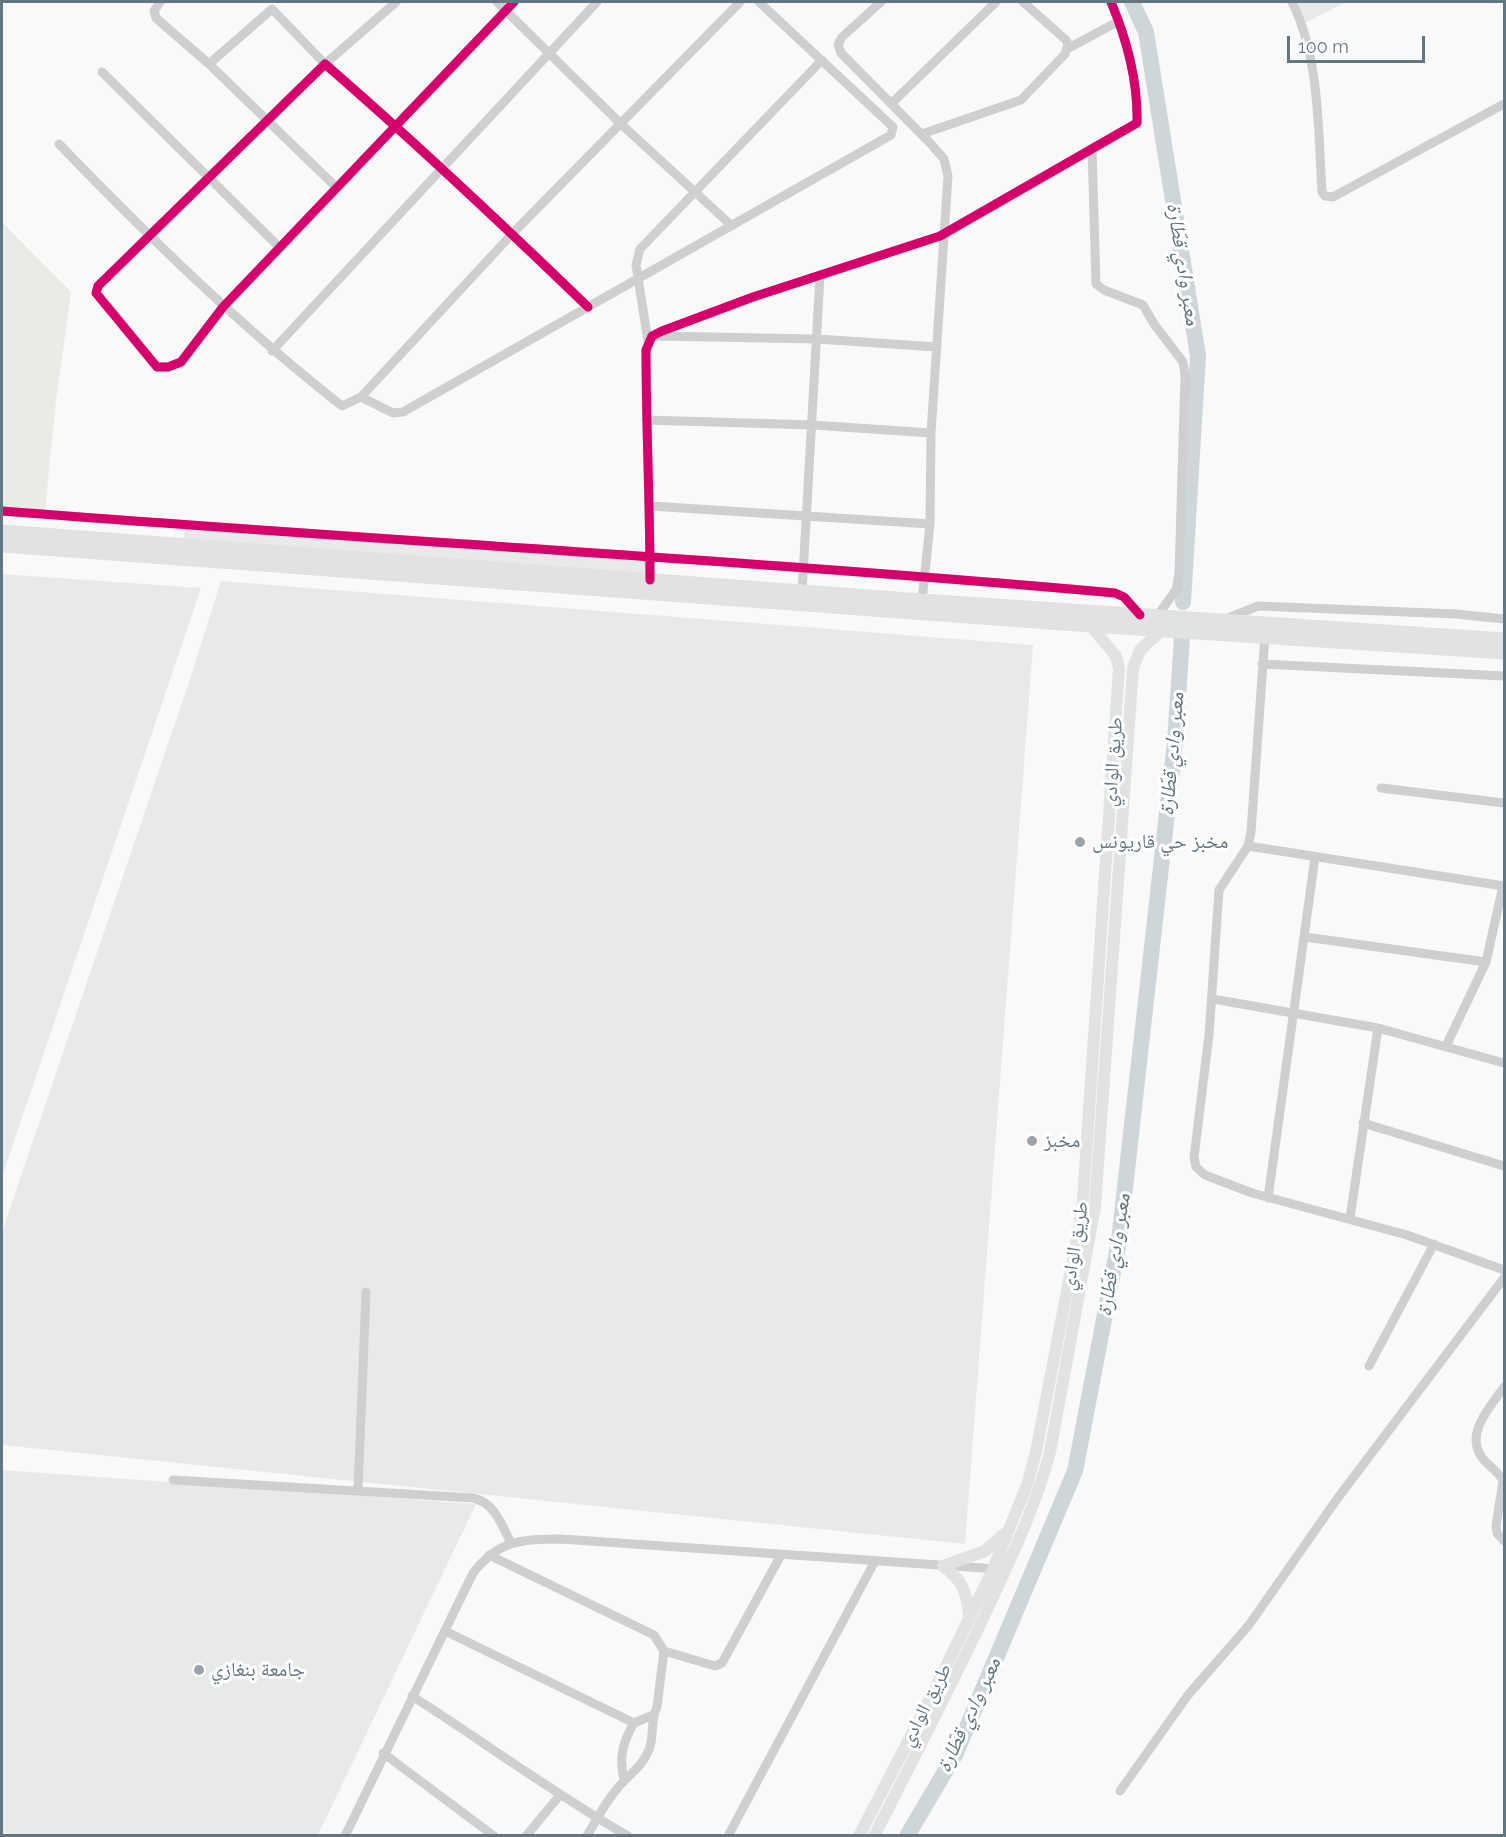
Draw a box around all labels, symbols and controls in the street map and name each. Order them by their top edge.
scale bar [1290,24,1428,62]
text: 100 m [1298,36,1349,57]
water label: معبر وادي قطّارة [1161,201,1205,327]
water label: معبر وادي قطّارة [1154,691,1190,817]
street label: طريق الوادي [1098,716,1128,808]
place label: مخبز حي قاريونس [1092,830,1228,854]
marker: مخبز حي قاريونس [1073,835,1087,849]
place label: مخبز [1044,1129,1080,1153]
marker: مخبز [1025,1134,1039,1148]
water label: معبر وادي قطّارة [1092,1192,1136,1318]
street label: طريق الوادي [1056,1200,1094,1292]
water label: معبر وادي قطّارة [931,1654,1007,1776]
place label: جامعة بنغازي [211,1658,305,1682]
street label: طريق الوادي [895,1660,957,1750]
marker: جامعة بنغازي [192,1663,206,1677]

